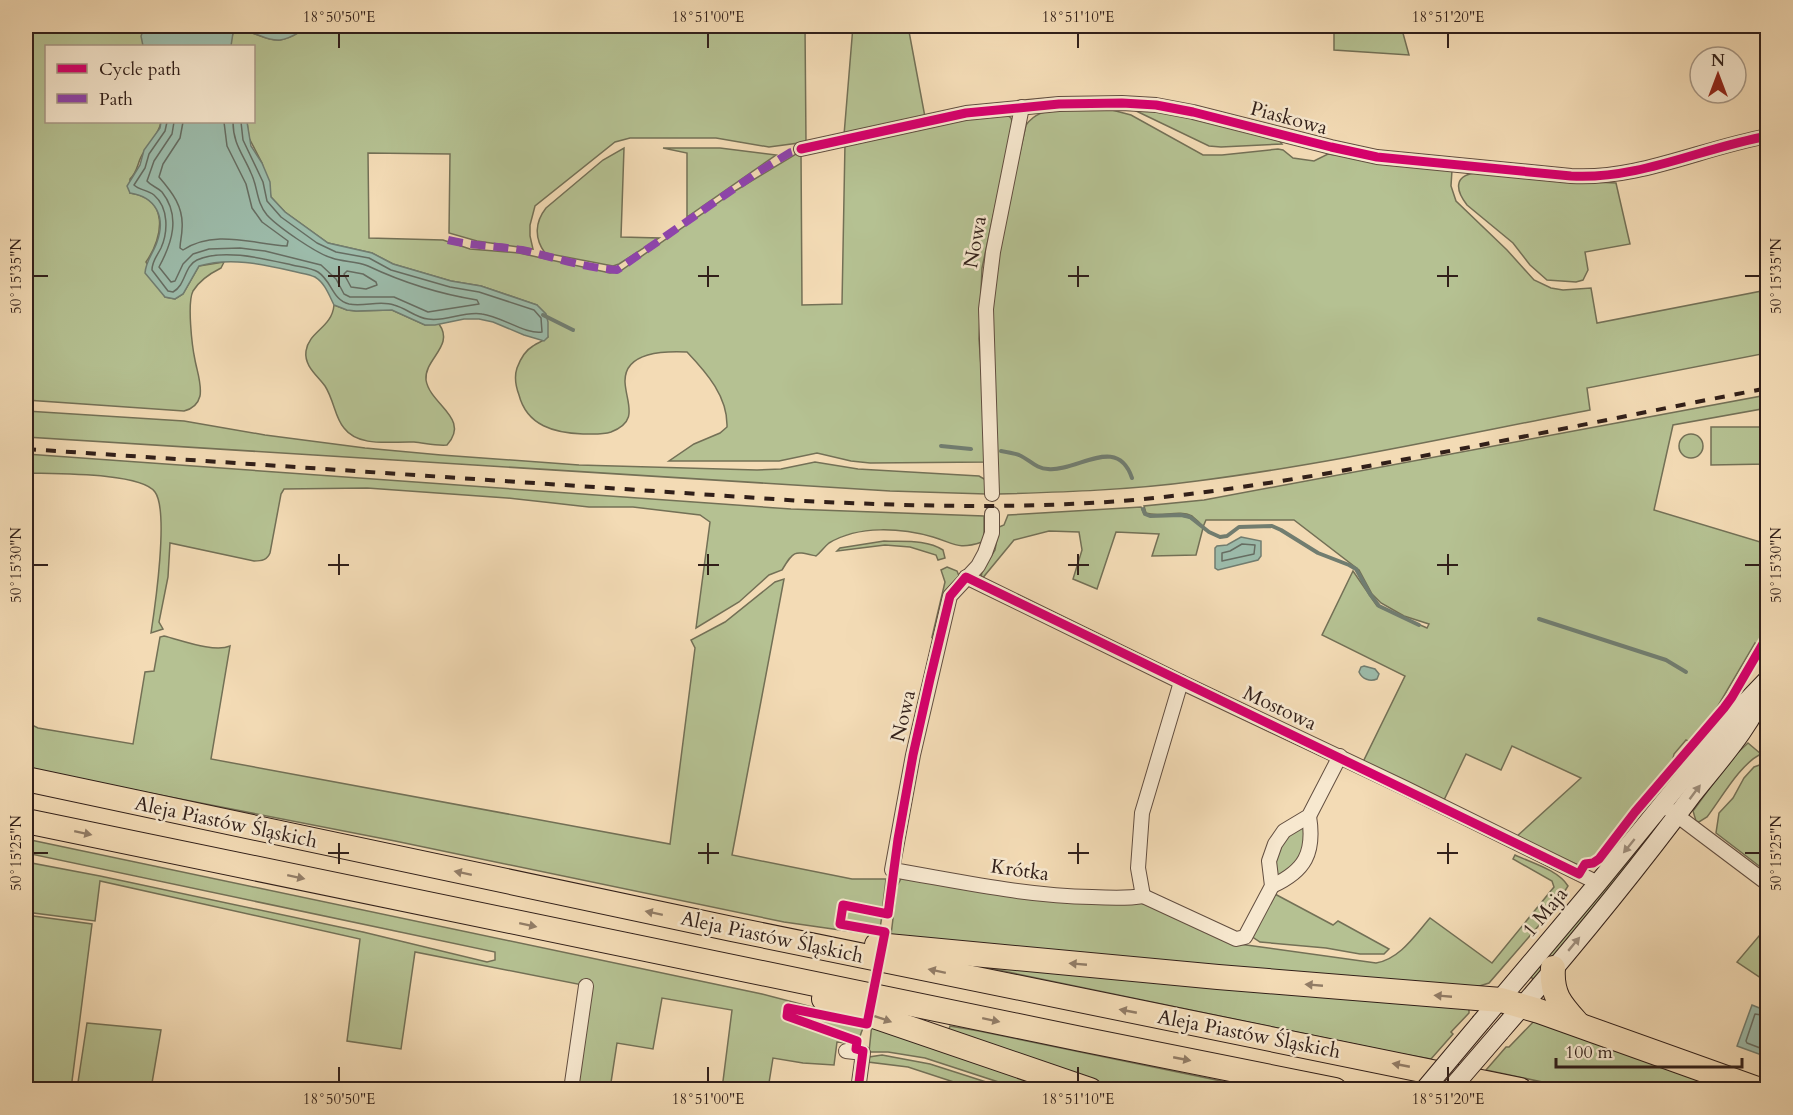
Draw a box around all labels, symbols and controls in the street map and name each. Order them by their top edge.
text: 18°50'50"E [303,7,375,27]
text: 18°51'00"E [672,7,744,27]
text: 18°51'10"E [1042,7,1114,27]
text: 18°51'20"E [1412,7,1484,27]
legend [45,45,255,123]
north arrow [1688,45,1748,105]
text: N [1711,50,1725,72]
text: Cycle path [99,57,181,82]
text: Path [99,87,133,112]
street label: Piaskowa [1247,95,1331,141]
street label: Nowa [957,213,993,270]
text: 50°15'35"N [6,238,26,314]
text: 50°15'35"N [1766,238,1786,314]
text: 50°15'30"N [6,527,26,603]
text: 50°15'30"N [1766,527,1786,603]
street label: Mostowa [1239,679,1321,737]
street label: Nowa [884,687,922,745]
one-way arrow [1689,784,1701,799]
street label: Aleja Piastów Śląskich [132,789,320,855]
text: 50°15'25"N [6,815,26,891]
text: 50°15'25"N [1766,815,1786,891]
one-way arrow [74,828,92,838]
one-way arrow [1623,838,1636,854]
street label: Krótka [989,853,1051,887]
one-way arrow [453,868,472,877]
one-way arrow [287,873,306,882]
street label: 1 Maja [1516,881,1574,943]
street label: Aleja Piastów Śląskich [678,904,866,970]
one-way arrow [644,908,663,917]
one-way arrow [519,921,537,931]
one-way arrow [1567,936,1580,952]
one-way arrow [1069,959,1088,969]
one-way arrow [927,966,946,975]
one-way arrow [1305,980,1324,990]
one-way arrow [1433,991,1452,1001]
street label: Aleja Piastów Śląskich [1155,1003,1343,1065]
one-way arrow [1118,1006,1137,1015]
one-way arrow [874,1014,892,1024]
one-way arrow [982,1016,1000,1026]
scale bar [1556,1031,1742,1069]
text: 100 m [1565,1040,1613,1065]
one-way arrow [1173,1055,1192,1064]
one-way arrow [1392,1060,1411,1069]
text: 18°50'50"E [303,1089,375,1109]
text: 18°51'00"E [672,1089,744,1109]
text: 18°51'10"E [1042,1089,1114,1109]
text: 18°51'20"E [1412,1089,1484,1109]

